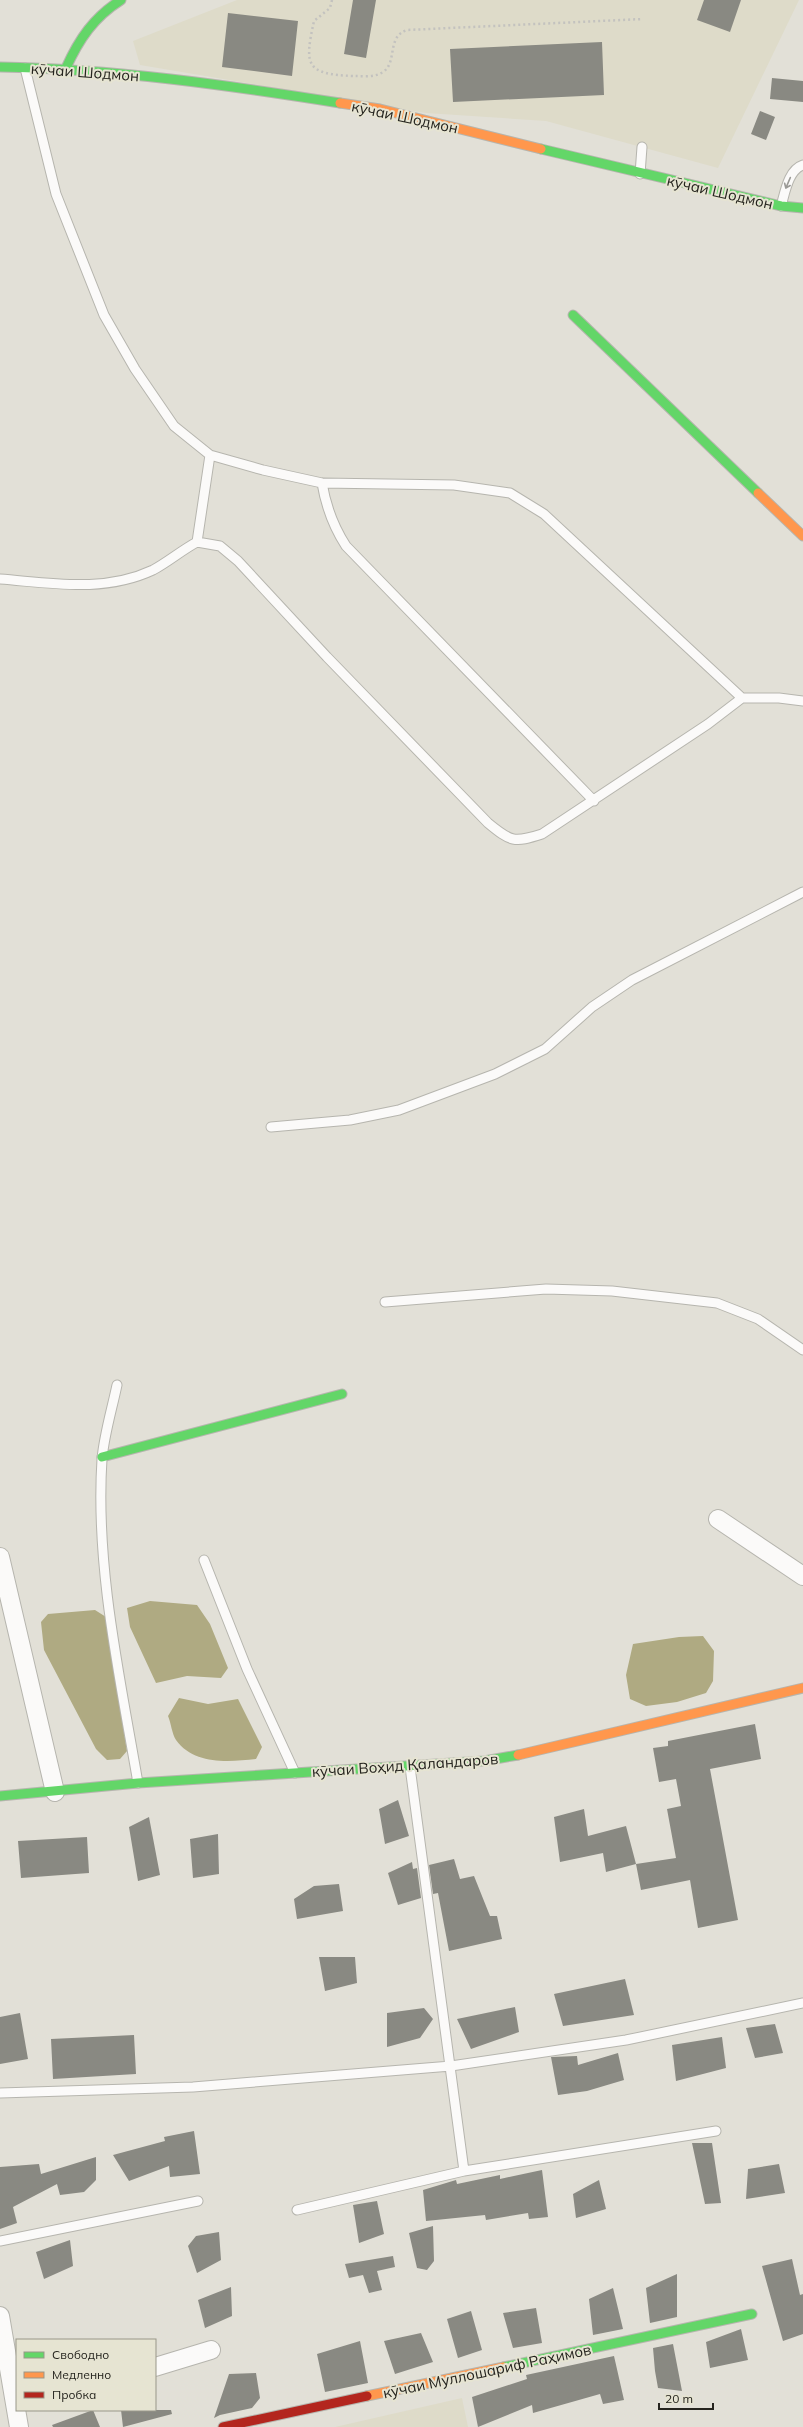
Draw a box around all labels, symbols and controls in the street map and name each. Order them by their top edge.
street label: кӯчаи Шодмон [30,59,140,85]
street label: кӯчаи Шодмон [350,96,460,138]
street label: кӯчаи Шодмон [665,171,775,213]
one-way arrow [784,177,791,189]
street label: кӯчаи Воҳид Қаландаров [311,1749,499,1781]
legend [16,2339,156,2411]
street label: кӯчаи Муллошариф Раҳимов [381,2340,593,2402]
text: Свободно [52,2347,109,2362]
text: Медленно [52,2367,111,2382]
scale bar [659,2385,713,2411]
text: Пробка [52,2387,96,2402]
text: 20 m [665,2391,693,2406]

